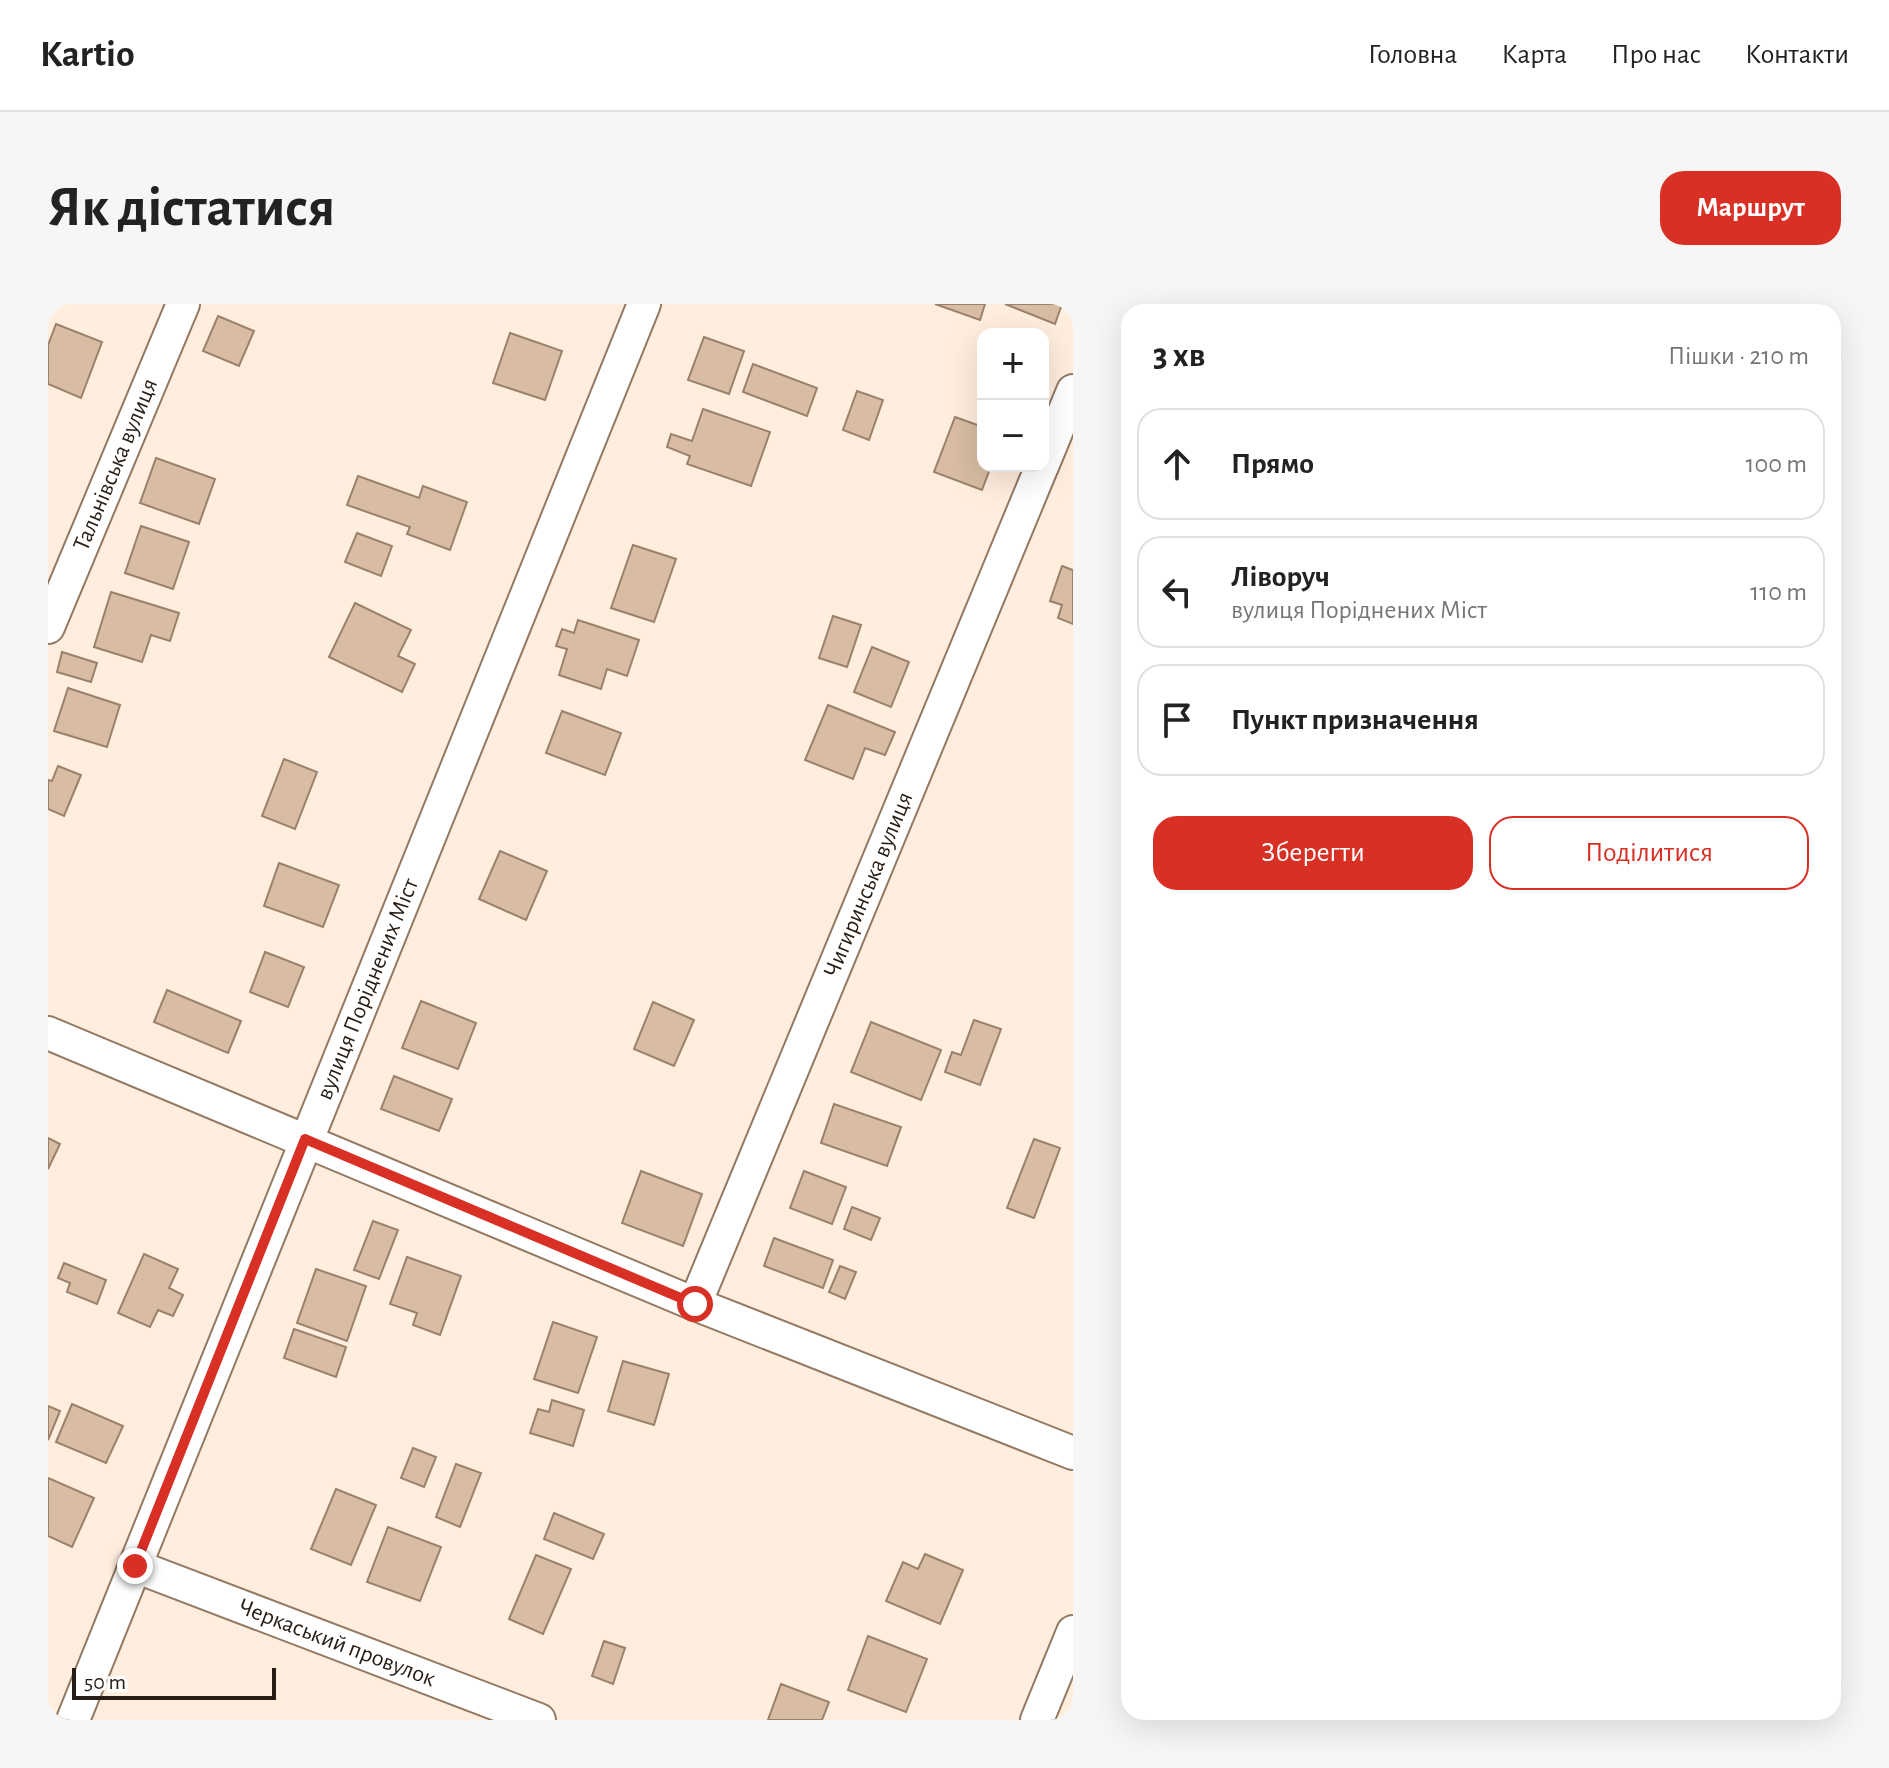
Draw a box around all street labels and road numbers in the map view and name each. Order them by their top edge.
street label: Тальнівська вулиця [69,375,162,554]
street label: Чигиринська вулиця [820,789,918,981]
street label: вулиця Поріднених Міст [312,875,423,1103]
street label: Черкаський провулок [235,1595,438,1691]

